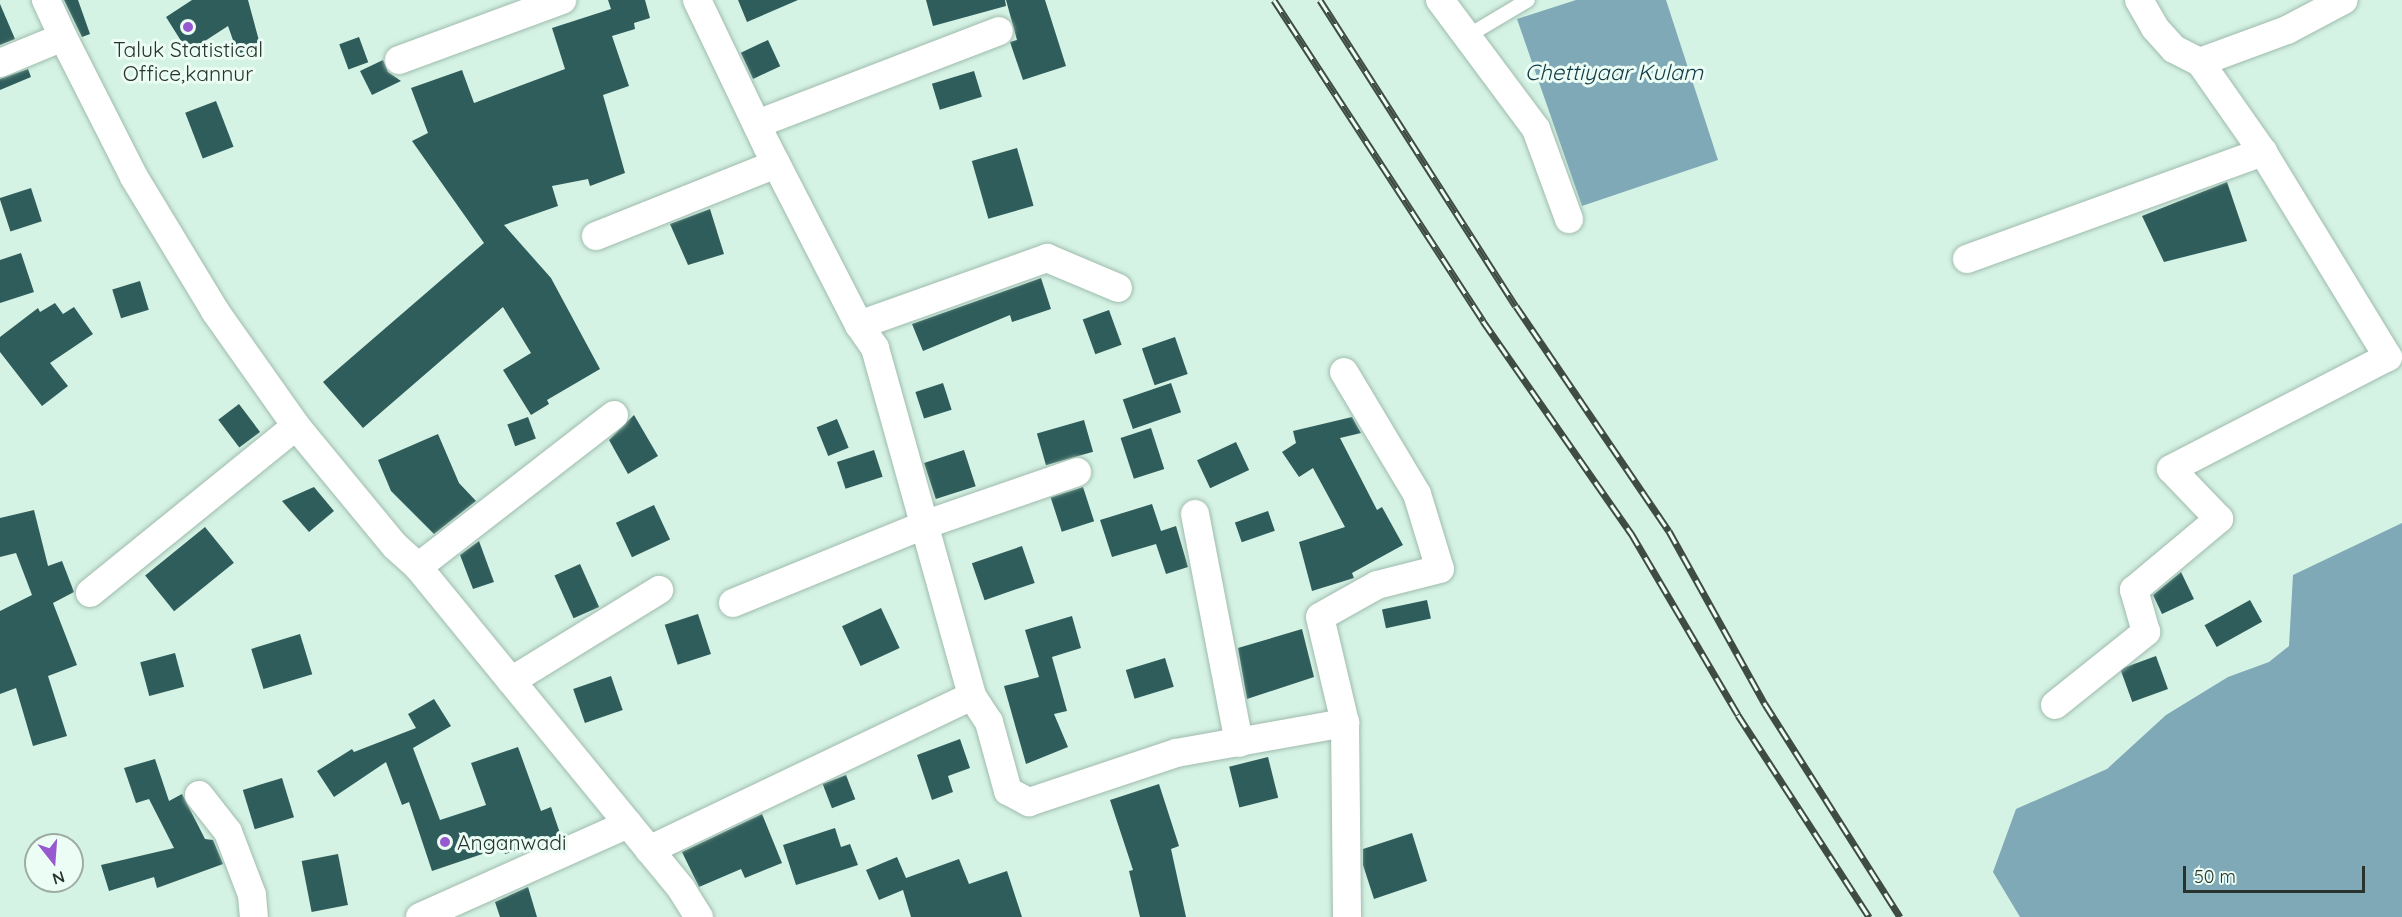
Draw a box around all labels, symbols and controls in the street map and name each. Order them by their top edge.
marker: Taluk Statistical Office,kannur [181,20,195,34]
place label: Taluk Statistical Office,kannur [113,36,263,86]
water label: Chettiyaar Kulam [1525,60,1703,86]
place label: Anganwadi [457,829,566,855]
north arrow [24,833,84,893]
marker: Anganwadi [438,835,452,849]
scale bar [2186,854,2368,892]
text: 50 m [2194,865,2236,888]
text: N [50,867,67,890]

